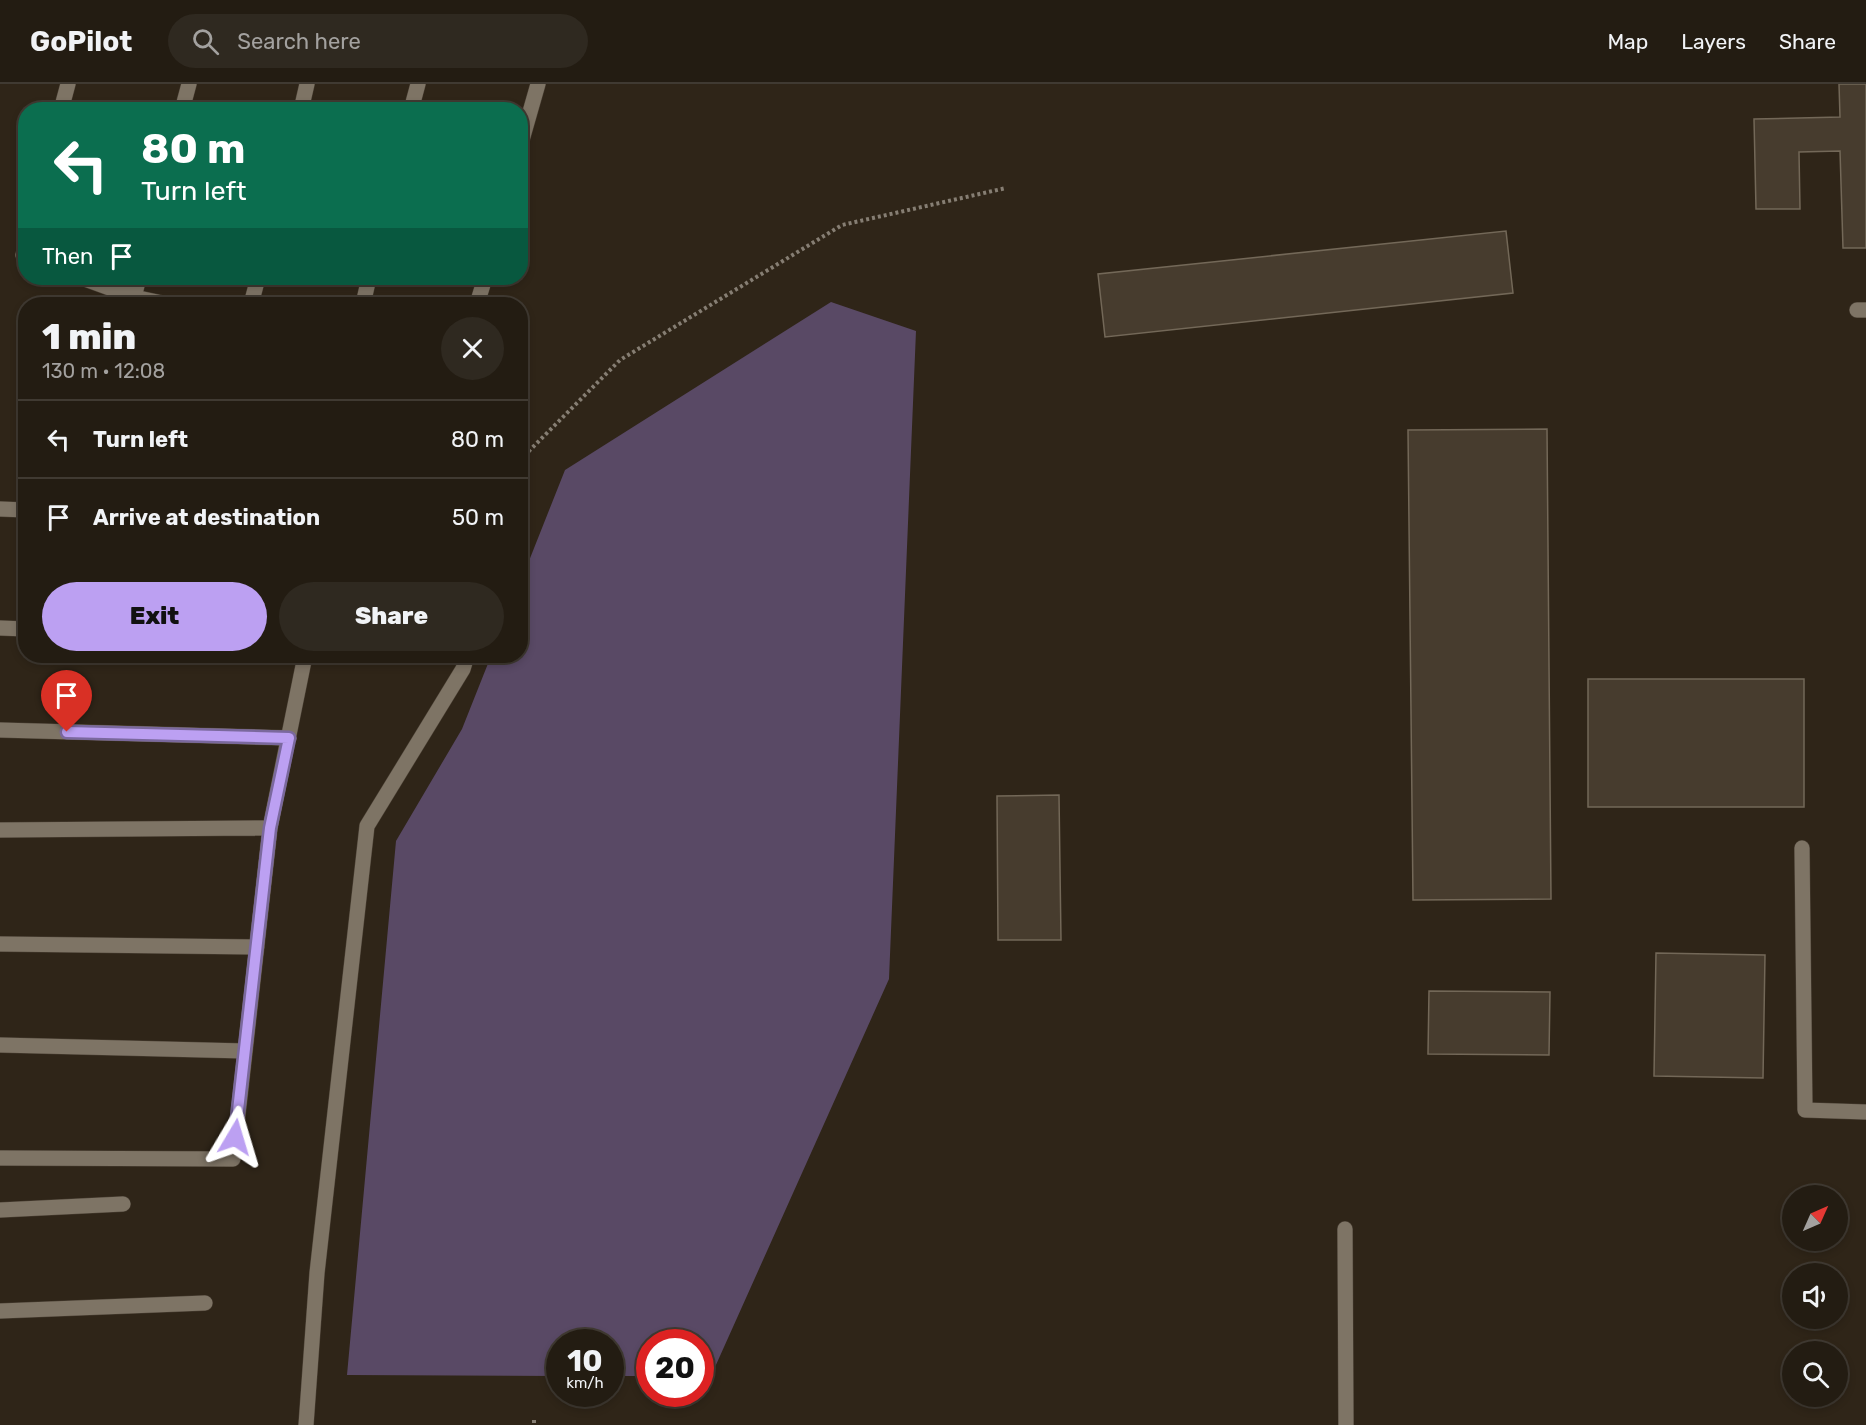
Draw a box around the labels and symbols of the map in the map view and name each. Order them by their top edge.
pin [41,670,92,732]
position arrow [203,1105,267,1169]
north arrow [1782,1185,1848,1251]
speed limit sign: 20 [636,1329,714,1407]

